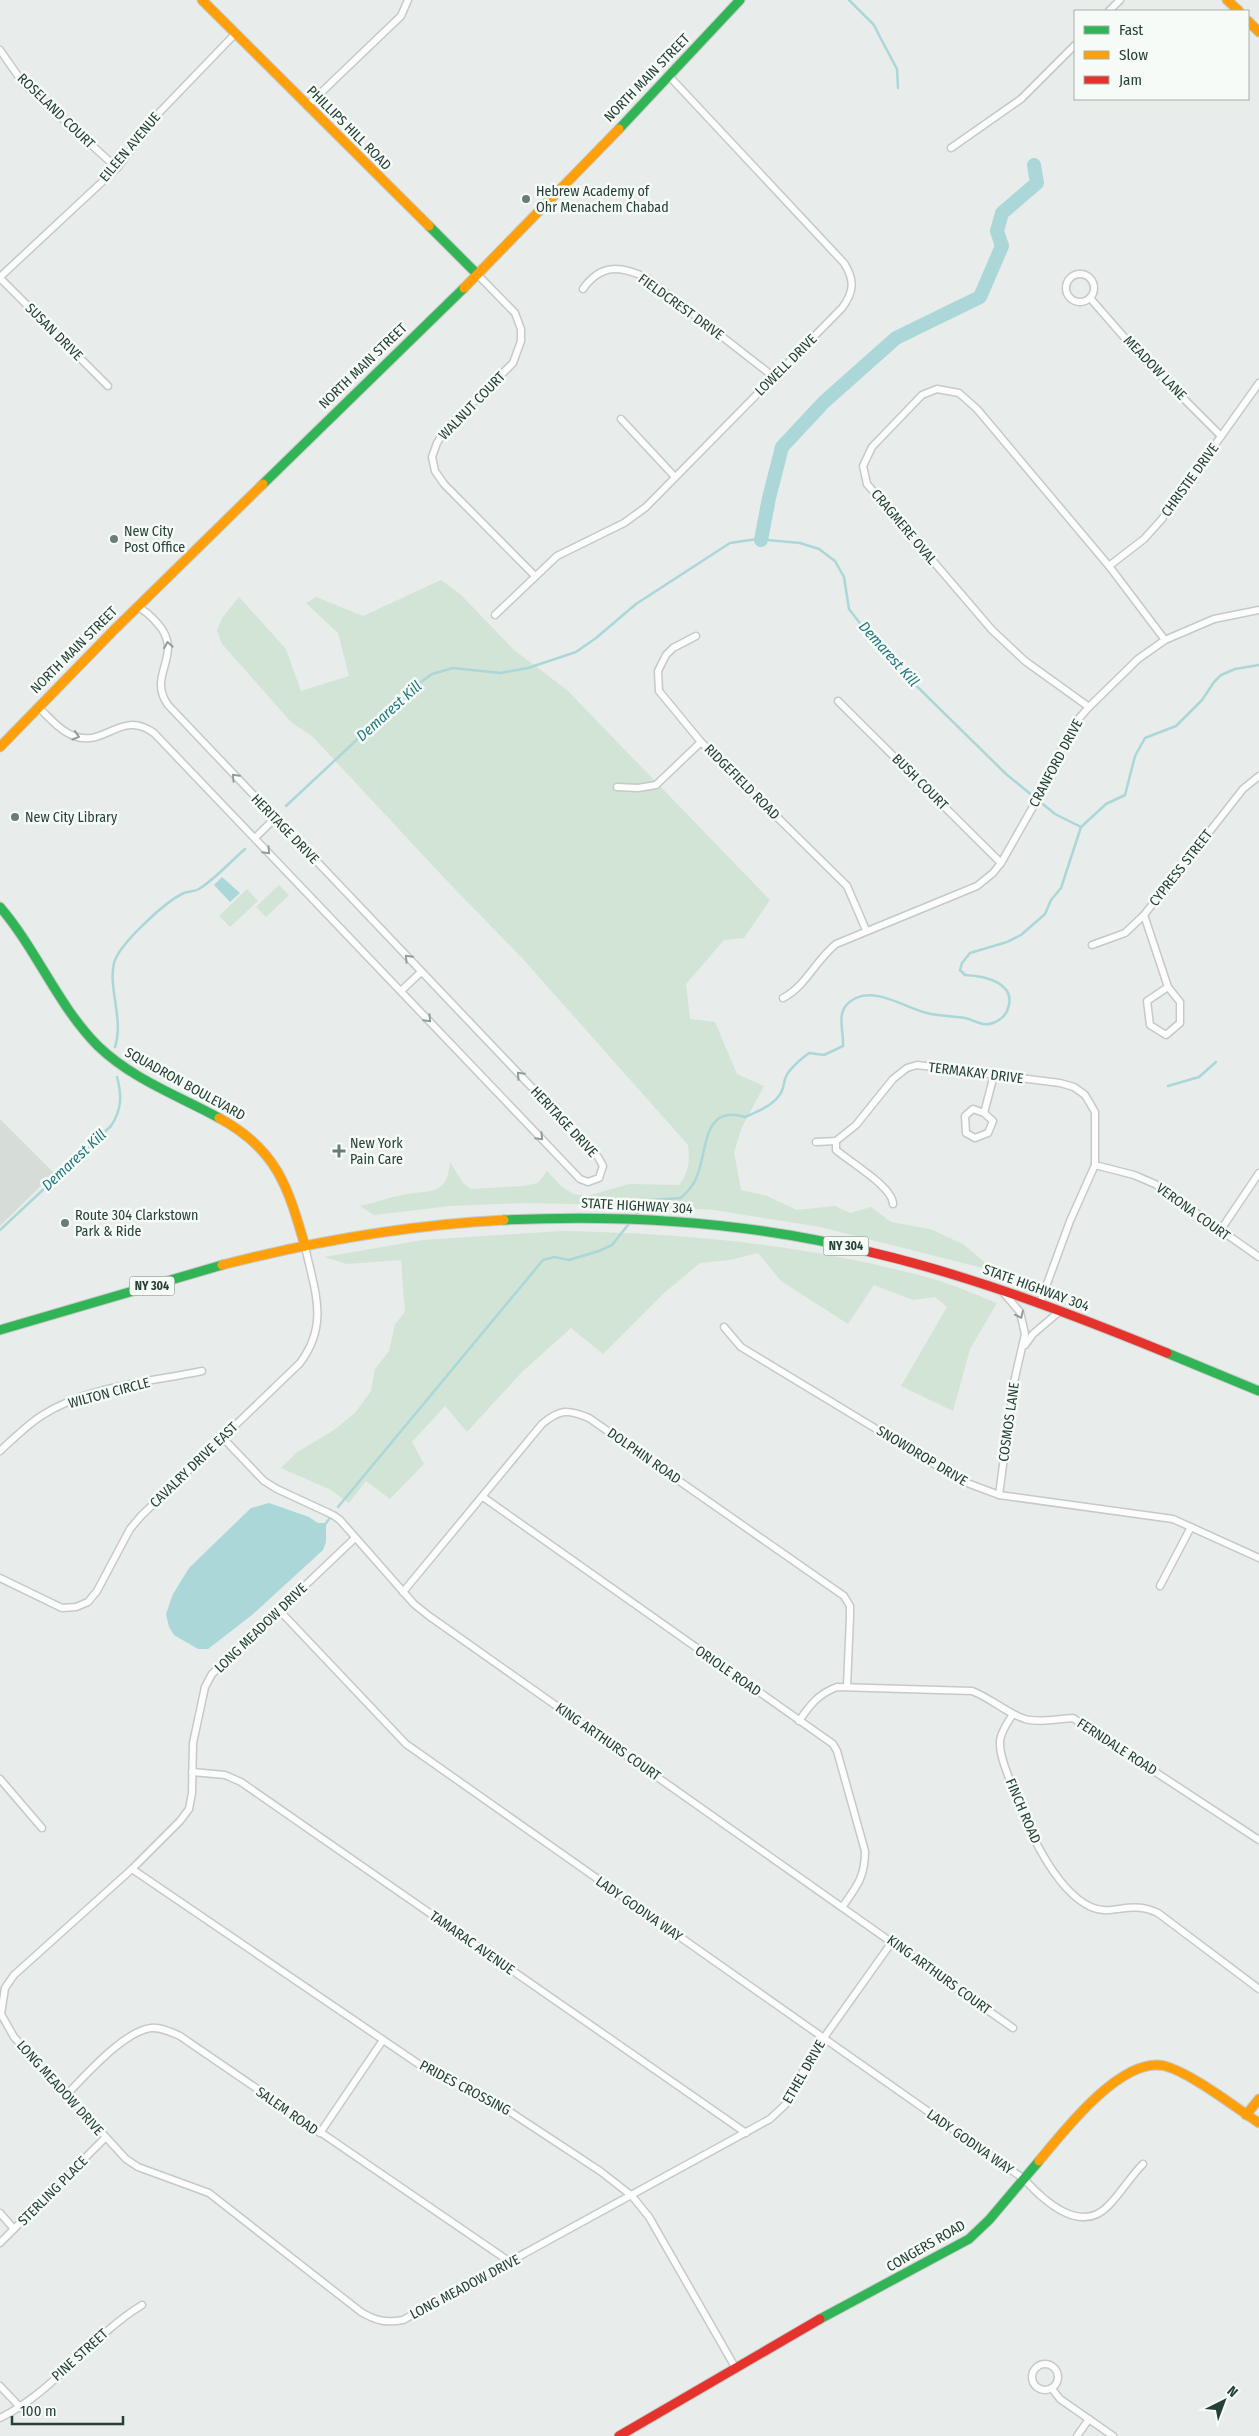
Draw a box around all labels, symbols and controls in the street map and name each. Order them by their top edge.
legend [1074,10,1249,100]
text: Fast [1119,21,1143,39]
street label: NORTH MAIN STREET [601,30,694,126]
text: Slow [1119,46,1148,64]
street label: ROSELAND COURT [14,70,99,153]
text: Jam [1119,71,1142,89]
street label: PHILLIPS HILL ROAD [303,82,395,174]
street label: EILEEN AVENUE [96,108,164,185]
place label: Hebrew Academy of Ohr Menachem Chabad [536,183,669,216]
marker: Hebrew Academy of Ohr Menachem Chabad [520,193,532,205]
street label: FIELDCREST DRIVE [635,270,727,344]
street label: SUSAN DRIVE [22,300,87,365]
street label: NORTH MAIN STREET [315,319,411,412]
street label: LOWELL DRIVE [752,330,821,399]
street label: MEADOW LANE [1120,332,1190,404]
street label: WALNUT COURT [435,368,509,444]
street label: CHRISTIE DRIVE [1158,440,1223,520]
street label: CRAGMERE OVAL [868,486,940,568]
place label: New City Post Office [124,523,185,556]
marker: New City Post Office [108,533,120,545]
street label: NORTH MAIN STREET [27,603,121,697]
water label: Demarest Kill [855,618,923,690]
one-way arrow [163,640,173,649]
water label: Demarest Kill [353,677,425,745]
street label: CRANFORD DRIVE [1026,716,1087,810]
one-way arrow [72,730,80,740]
street label: RIDGEFIELD ROAD [701,741,783,823]
street label: BUSH COURT [888,750,952,814]
one-way arrow [232,773,241,782]
street label: HERITAGE DRIVE [248,791,323,868]
place label: New City Library [25,809,118,826]
marker: New City Library [9,811,21,823]
street label: CYPRESS STREET [1146,826,1217,910]
one-way arrow [261,845,270,854]
one-way arrow [404,954,413,963]
one-way arrow [422,1014,431,1023]
street label: SQUADRON BOULEVARD [122,1044,248,1124]
street label: TERMAKAY DRIVE [928,1059,1025,1087]
one-way arrow [517,1072,526,1081]
street label: HERITAGE DRIVE [527,1083,601,1161]
water label: Demarest Kill [38,1126,110,1194]
one-way arrow [534,1131,543,1140]
place label: New York Pain Care [350,1135,403,1168]
marker: New York Pain Care [332,1144,346,1158]
street label: VERONA COURT [1153,1180,1234,1245]
street label: STATE HIGHWAY 304 [581,1195,694,1217]
place label: Route 304 Clarkstown Park & Ride [75,1207,198,1240]
marker: Route 304 Clarkstown Park & Ride [59,1217,71,1229]
road number: NY 304 [824,1236,868,1256]
street label: STATE HIGHWAY 304 [981,1261,1092,1315]
road number: NY 304 [130,1276,174,1295]
one-way arrow [1014,1310,1024,1319]
street label: WILTON CIRCLE [66,1374,152,1412]
street label: COSMOS LANE [995,1381,1023,1463]
street label: CAVALRY DRIVE EAST [146,1418,242,1511]
street label: SNOWDROP DRIVE [874,1422,971,1490]
street label: DOLPHIN ROAD [604,1424,684,1488]
street label: LONG MEADOW DRIVE [211,1579,311,1676]
street label: ORIOLE ROAD [692,1642,764,1700]
street label: KING ARTHURS COURT [552,1699,664,1785]
street label: FERNDALE ROAD [1074,1715,1160,1779]
street label: FINCH ROAD [1002,1776,1044,1846]
street label: LADY GODIVA WAY [592,1873,686,1945]
street label: TAMARAC AVENUE [426,1907,518,1979]
street label: KING ARTHURS COURT [884,1932,995,2019]
street label: LONG MEADOW DRIVE [13,2037,107,2139]
street label: ETHEL DRIVE [779,2037,829,2107]
street label: PRIDES CROSSING [417,2057,513,2119]
street label: SALEM ROAD [253,2083,321,2139]
street label: LADY GODIVA WAY [923,2106,1017,2178]
street label: STERLING PLACE [15,2152,92,2229]
street label: CONGERS ROAD [884,2217,968,2275]
street label: LONG MEADOW DRIVE [407,2251,523,2323]
street label: PINE STREET [48,2325,112,2385]
north arrow [1199,2376,1249,2426]
text: N [1224,2383,1241,2401]
scale bar [12,2394,124,2426]
text: 100 m [20,2402,57,2420]

